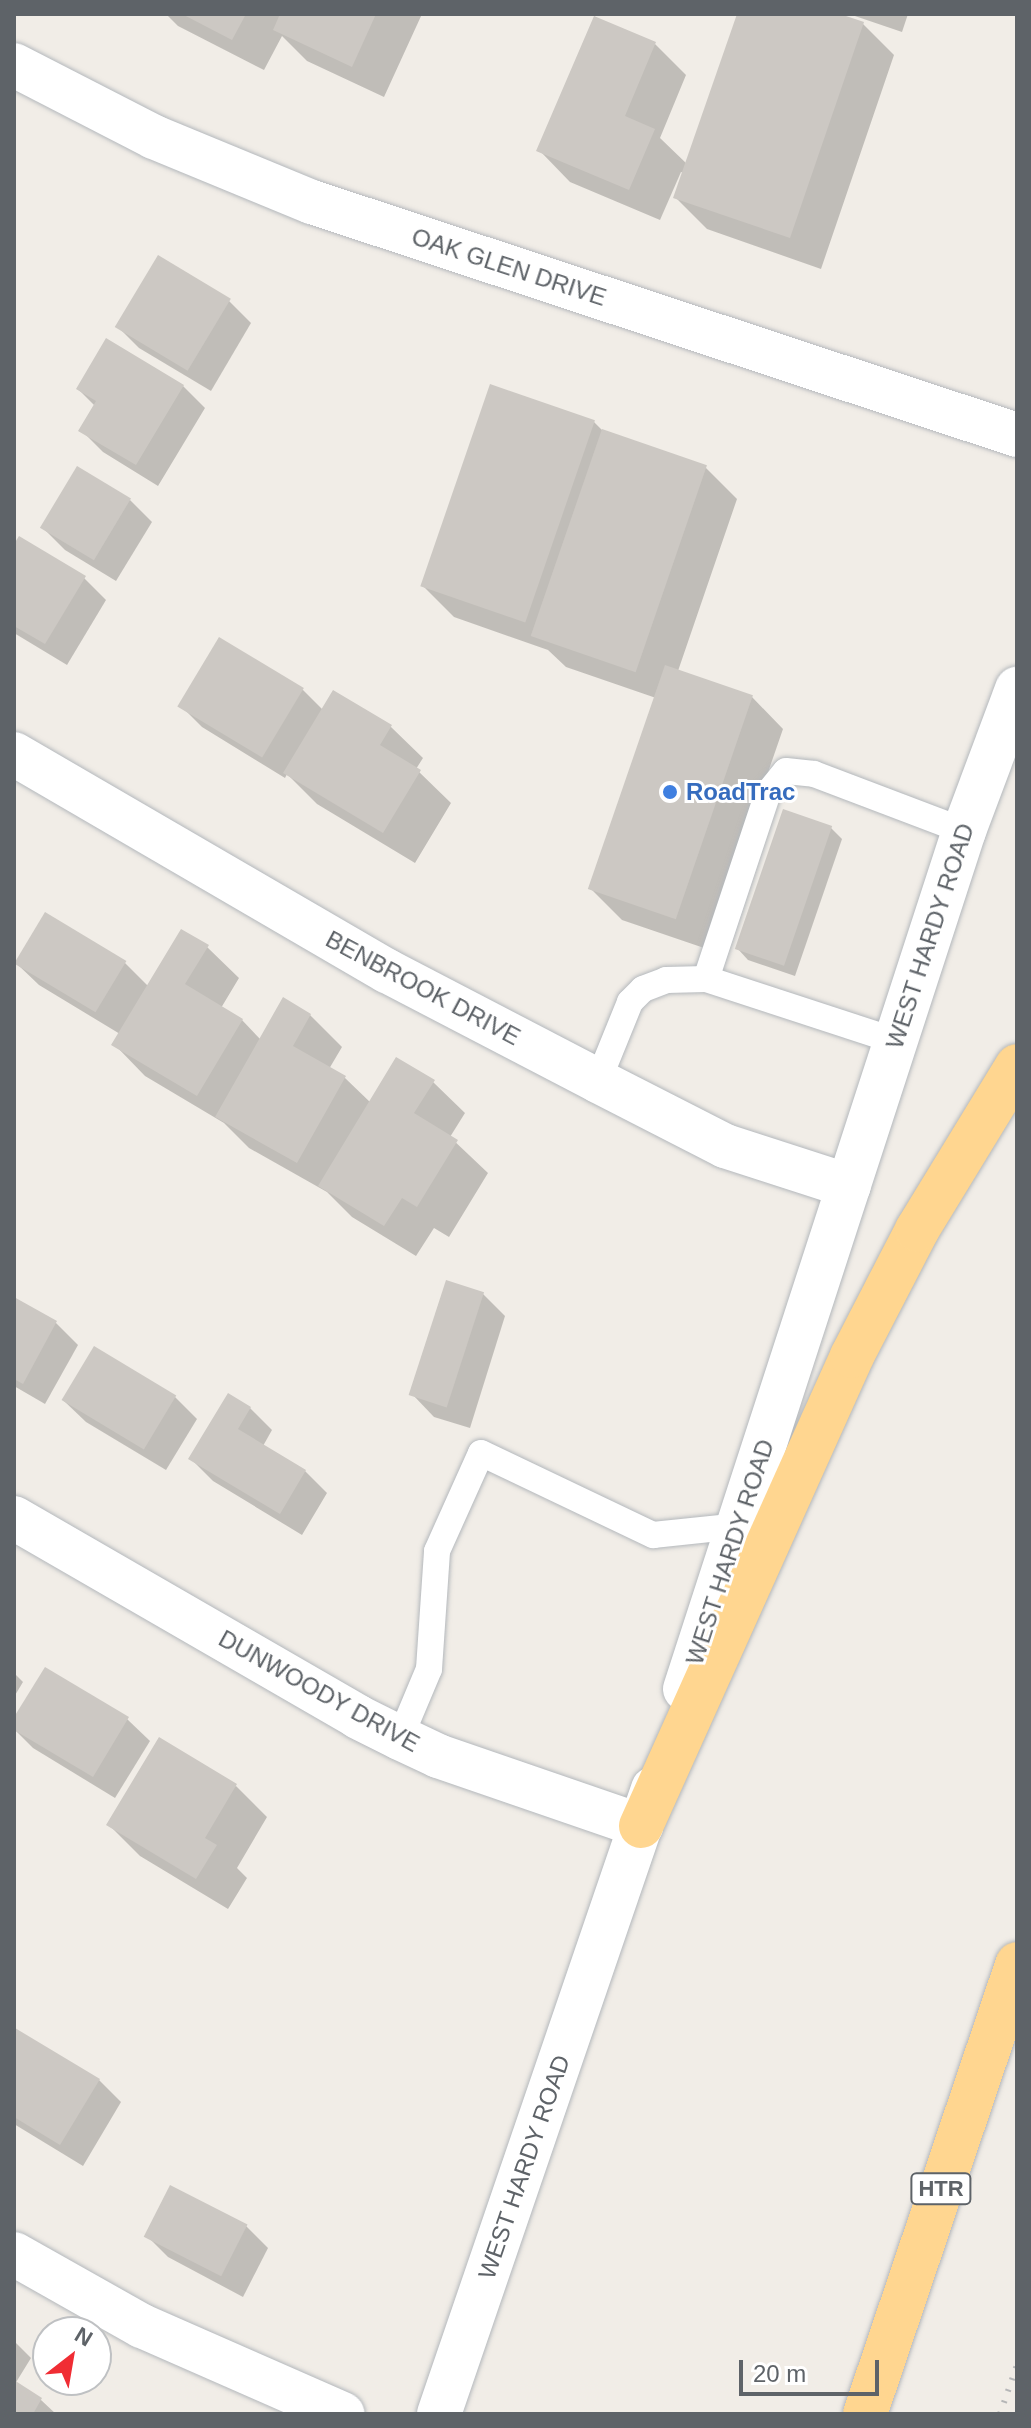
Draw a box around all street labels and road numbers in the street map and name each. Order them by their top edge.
street label: OAK GLEN DRIVE [408,222,610,312]
street label: WEST HARDY ROAD [880,819,980,1053]
street label: BENBROOK DRIVE [321,925,525,1051]
street label: WEST HARDY ROAD [680,1435,780,1669]
street label: DUNWOODY DRIVE [213,1624,425,1758]
street label: WEST HARDY ROAD [472,2051,576,2283]
road number: HTR [909,2171,973,2207]

